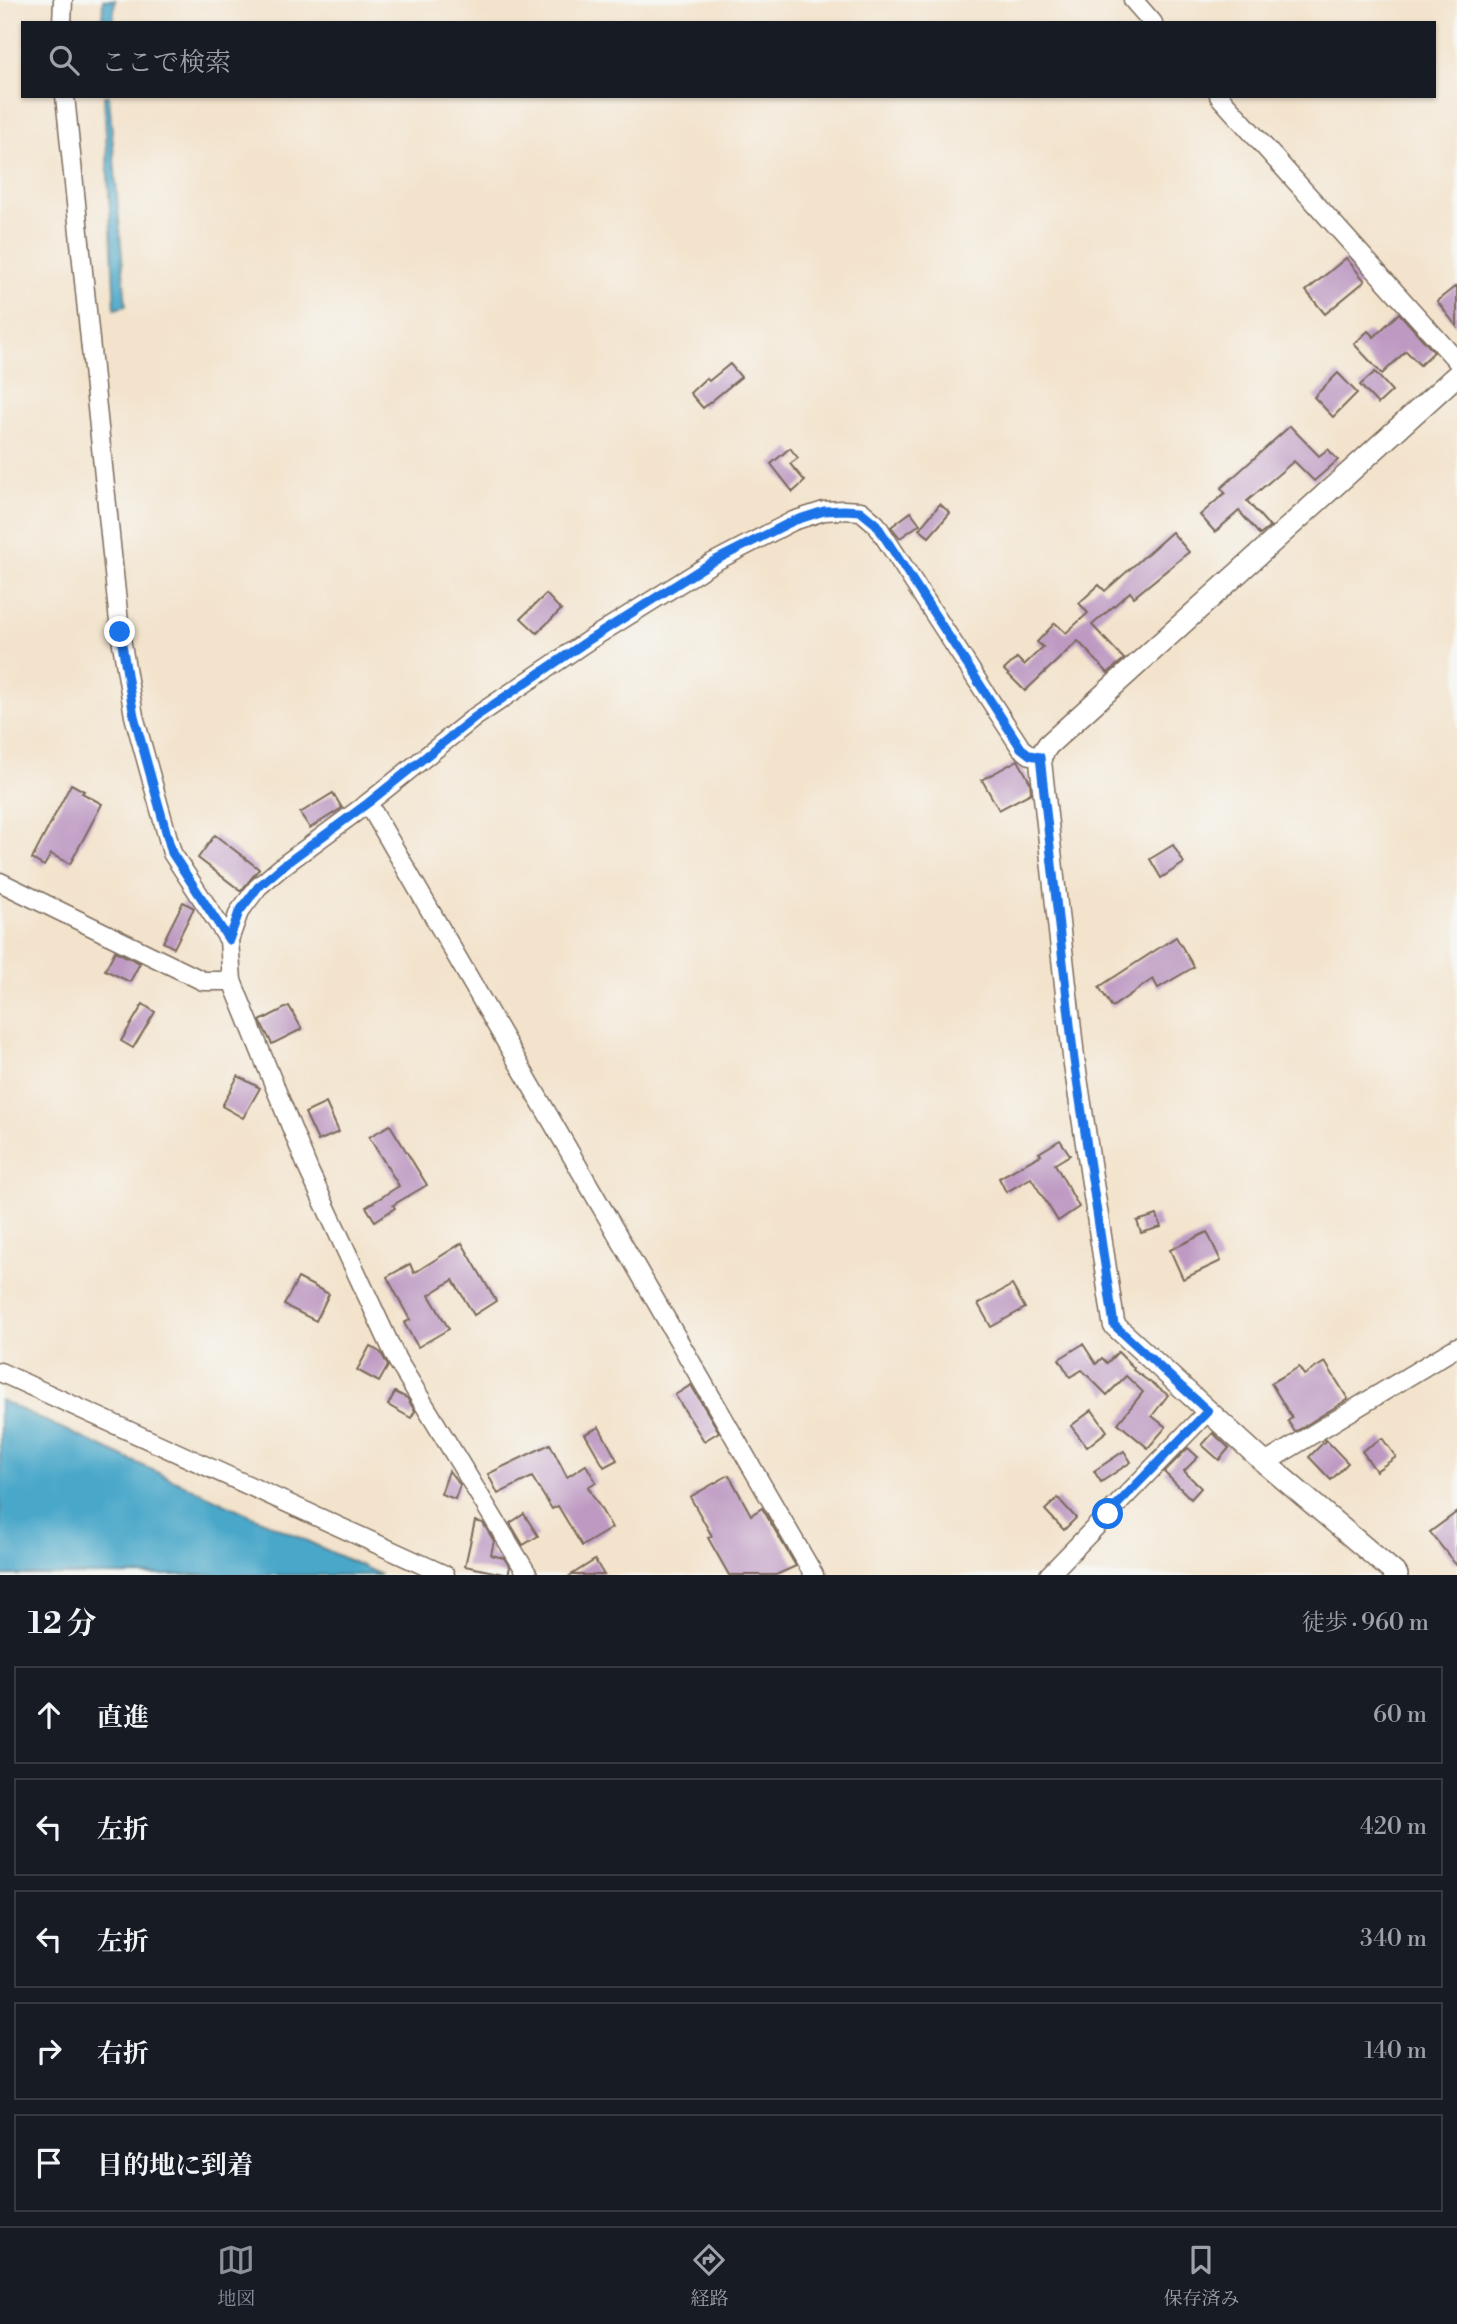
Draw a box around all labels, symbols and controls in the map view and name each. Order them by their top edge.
search box [21,21,1436,98]
icon: search [45,41,83,79]
text: ここで検索 [101,47,231,79]
route end [104,616,135,647]
route start [1092,1498,1123,1529]
text: 12 分 [28,1605,97,1643]
text: 徒歩 · 960 m [1302,1609,1429,1637]
icon: ahead [30,1696,68,1734]
text: 60 m [1373,1701,1427,1729]
text: 直進 [97,1702,149,1734]
icon: left [30,1808,68,1846]
text: 420 m [1360,1813,1427,1841]
text: 左折 [97,1814,149,1846]
icon: left [30,1920,68,1958]
text: 340 m [1360,1925,1427,1953]
text: 左折 [97,1926,149,1958]
icon: right [30,2032,68,2070]
text: 140 m [1364,2037,1427,2065]
text: 右折 [97,2038,149,2070]
icon: arrive [30,2144,68,2182]
text: 目的地に到着 [97,2150,253,2182]
tab: 地図 [217,2241,256,2311]
tab: 経路 [690,2241,729,2311]
tab: 保存済み [1163,2241,1240,2311]

